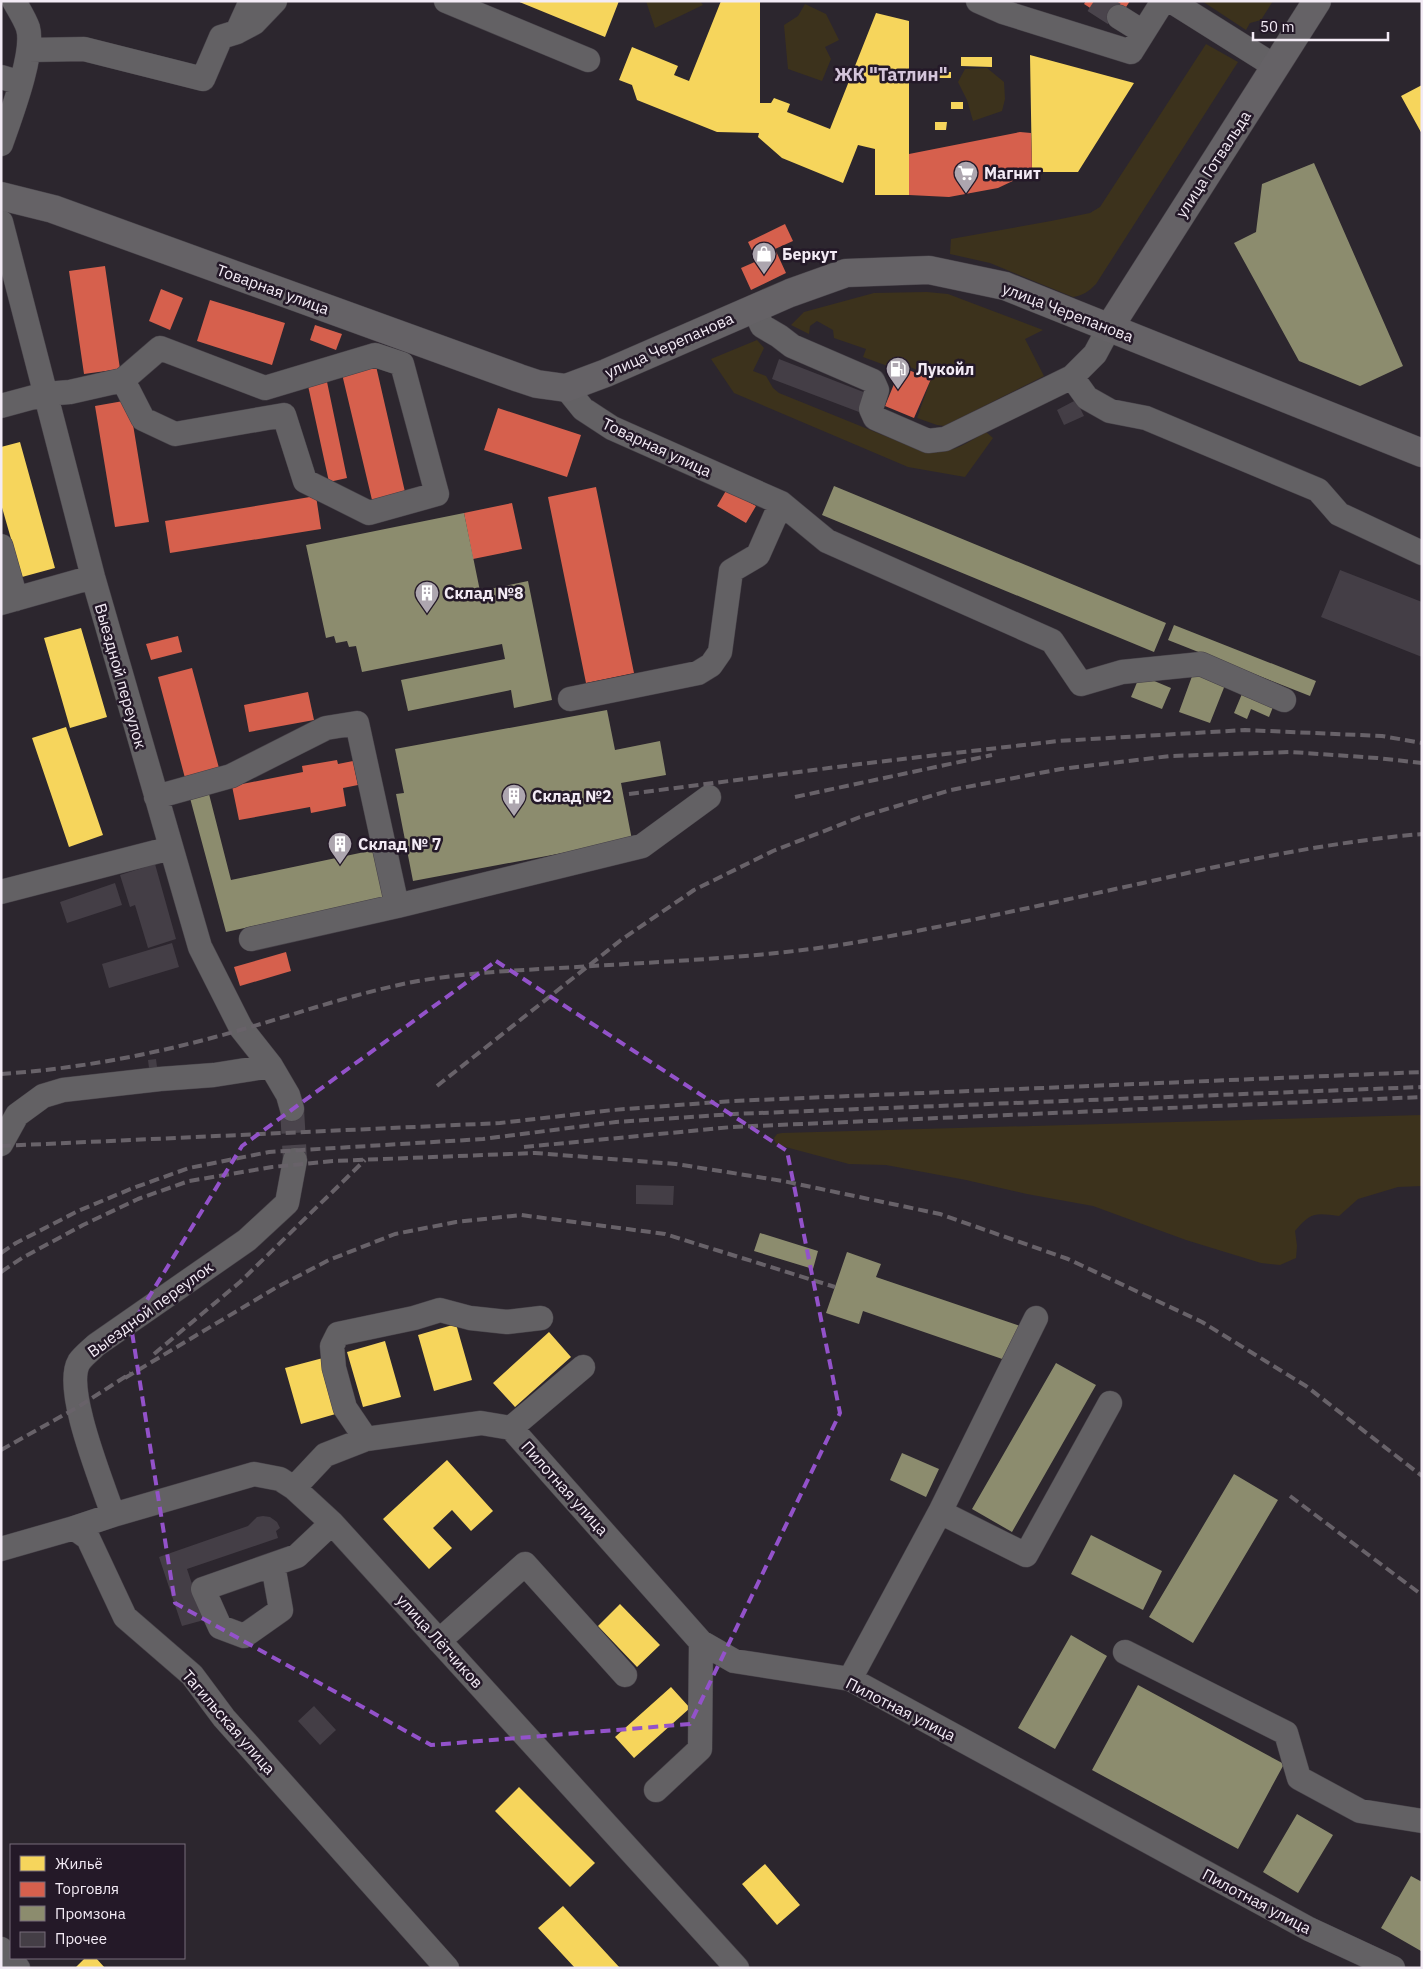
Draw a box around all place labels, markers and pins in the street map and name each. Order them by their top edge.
supermarket icon: Магнит [953,160,979,194]
place label: Магнит [984,163,1041,183]
shop icon: Беркут [751,241,777,275]
place label: Беркут [782,244,837,264]
fuel station icon: Лукойл [885,356,911,390]
place label: Лукойл [916,359,974,379]
building icon: Склад №8 [414,580,440,614]
place label: Склад №8 [444,583,524,603]
building icon: Склад №2 [501,783,527,817]
place label: Склад №2 [532,786,612,806]
building icon: Склад № 7 [327,831,353,865]
place label: Склад № 7 [358,834,441,854]

